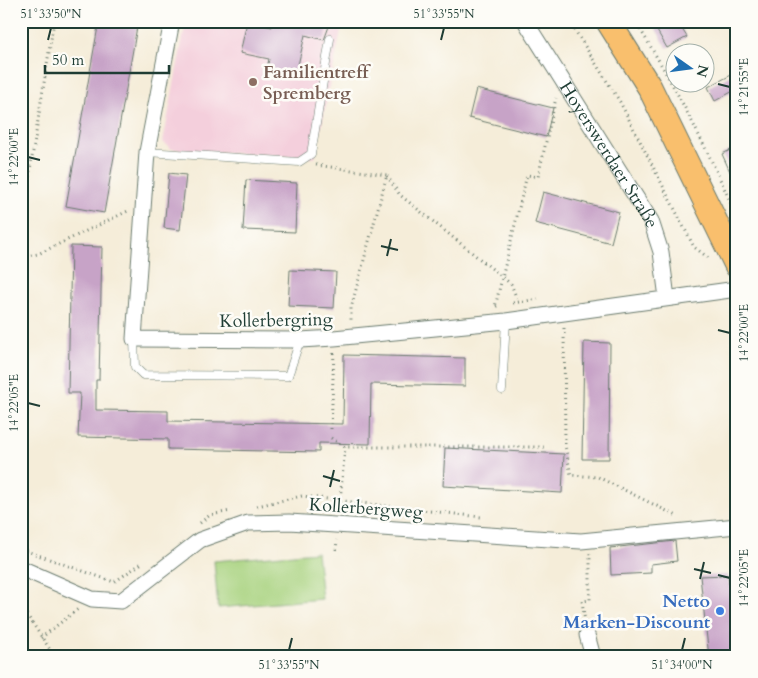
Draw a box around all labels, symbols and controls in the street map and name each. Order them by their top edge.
text: 51°33'50"N [21,6,82,22]
text: 51°33'55"N [414,6,475,22]
scale bar [45,42,169,74]
north arrow [666,42,716,92]
text: 50 m [52,50,84,70]
text: 14°21'55"E [736,58,752,116]
place label: Familientreff Spremberg [263,60,371,106]
text: N [691,63,713,79]
marker: Familientreff Spremberg [247,76,259,88]
street label: Hoyerswerdaer Straße [553,77,664,231]
text: 14°22'00"E [6,128,22,186]
text: 14°22'00"E [736,304,752,362]
street label: Kollerbergring [219,307,334,334]
text: 14°22'05"E [6,374,22,432]
street label: Kollerbergweg [308,492,425,525]
text: 14°22'05"E [736,549,752,607]
place label: Netto Marken-Discount [563,589,711,635]
marker: Netto Marken-Discount [714,605,726,617]
text: 51°33'55"N [259,657,320,673]
text: 51°34'00"N [652,657,713,673]

